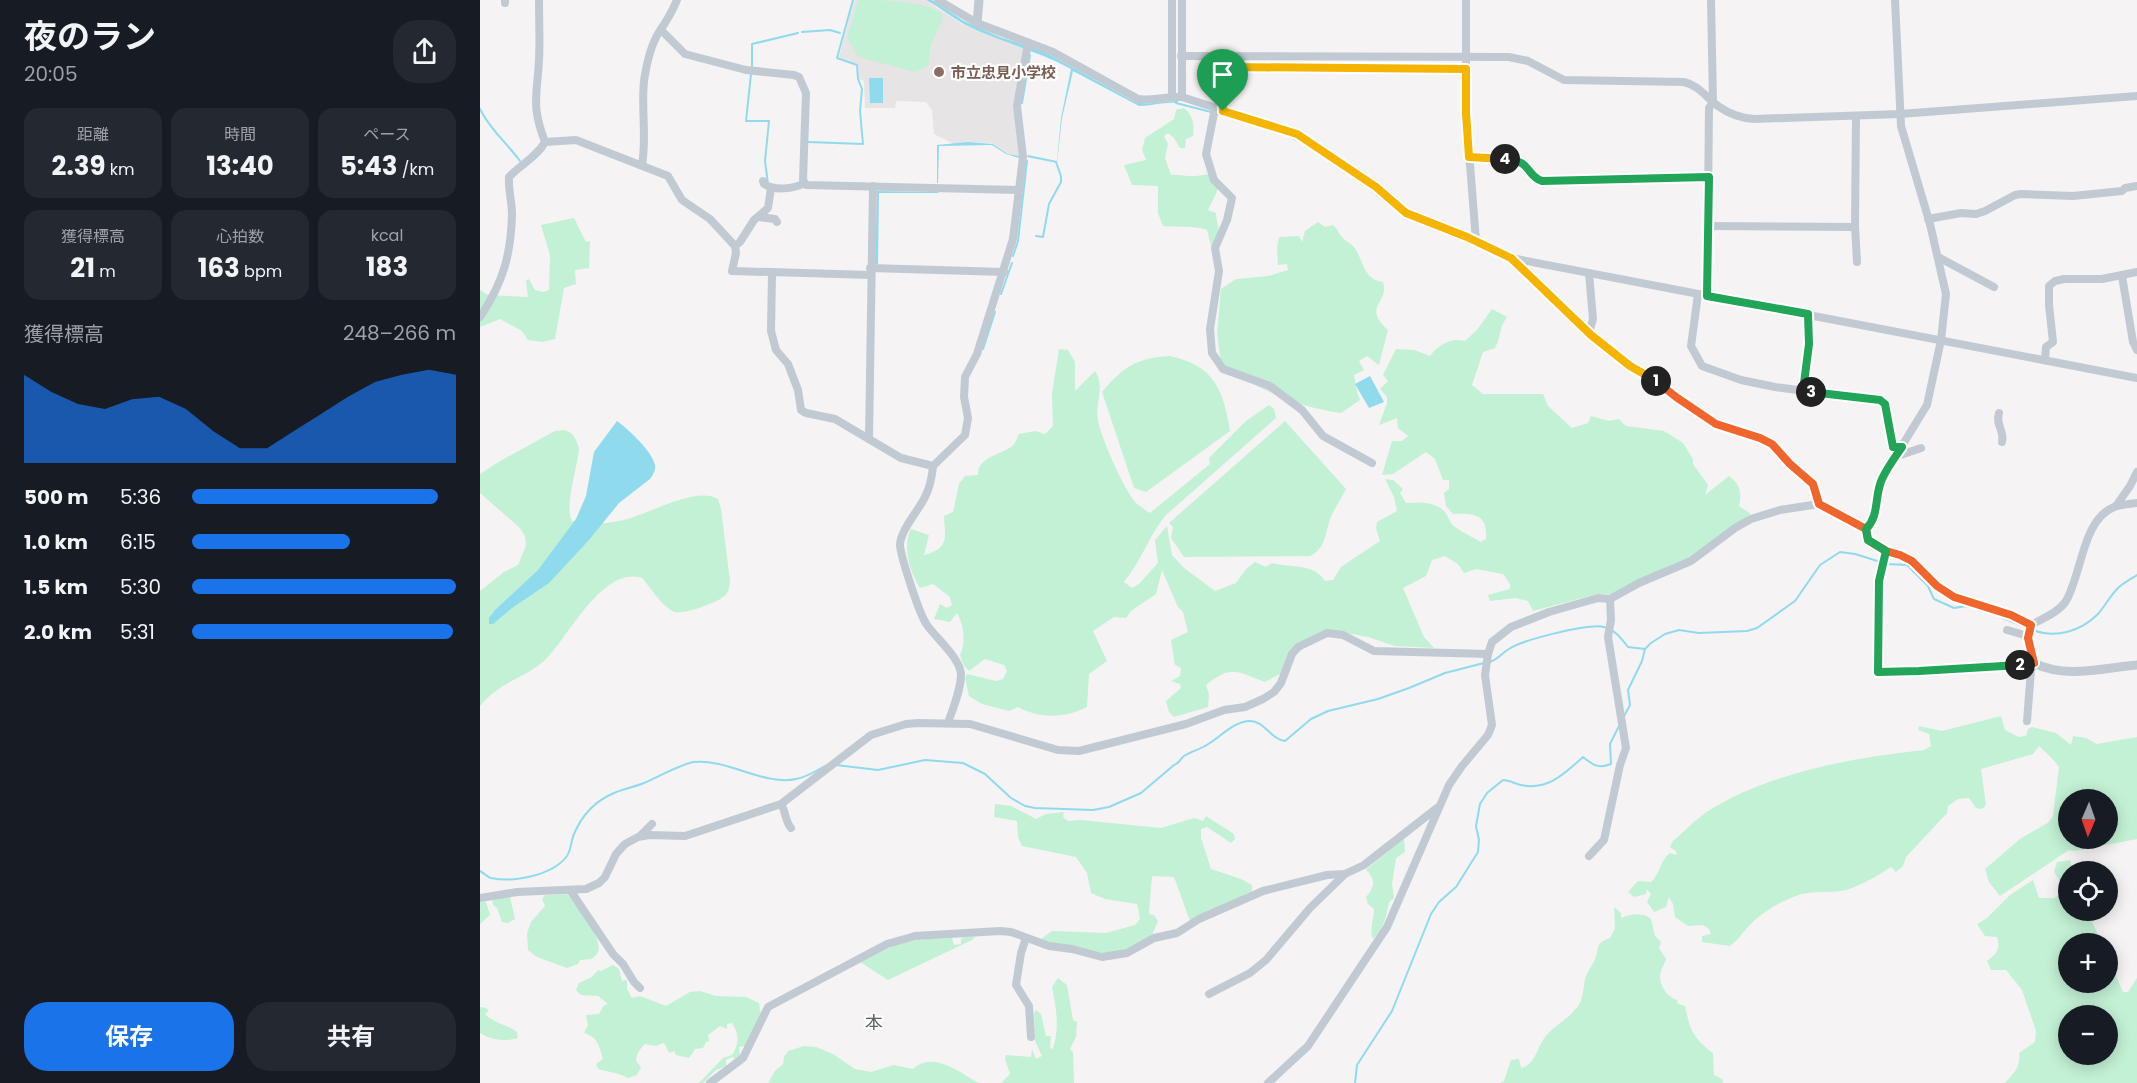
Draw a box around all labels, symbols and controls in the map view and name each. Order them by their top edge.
text: 夜のラン [24,13,156,60]
button: share [393,20,456,83]
pin [1197,49,1248,111]
icon: arrive [1206,58,1239,91]
text: 20:05 [24,60,77,88]
place label: 市立忠見小学校 [951,62,1056,83]
marker: 市立忠見小学校 [932,65,946,79]
text: 距離 [77,123,109,146]
text: 時間 [224,123,256,146]
text: ペース [363,123,411,146]
pin: 4 [1490,144,1520,174]
text: 4 [1500,147,1510,170]
text: 2.39 [52,148,105,184]
text: 13:40 [206,148,274,184]
text: 5:43 [340,148,398,184]
text: km [105,158,134,181]
text: /km [398,158,434,181]
text: kcal [371,224,403,247]
text: 獲得標高 [61,225,125,248]
text: 心拍数 [216,225,264,248]
text: 183 [366,249,408,285]
text: 21 [70,250,95,286]
text: 163 [198,250,240,286]
text: m [95,260,116,283]
text: bpm [240,260,282,283]
text: 248–266 m [343,319,456,347]
text: 獲得標高 [24,320,104,348]
pin: 1 [1641,366,1671,396]
text: 1 [1653,369,1659,392]
pin: 3 [1796,377,1826,407]
text: 3 [1806,380,1816,403]
text: 500 m [24,483,89,511]
text: 5:36 [120,483,161,511]
text: 1.0 km [24,528,88,556]
text: 6:15 [120,528,156,556]
text: 1.5 km [24,573,88,601]
text: 5:30 [120,573,161,601]
text: 2.0 km [24,618,92,646]
text: 5:31 [120,618,155,646]
pin: 2 [2005,650,2035,680]
text: 2 [2015,653,2025,676]
north arrow [2058,789,2118,849]
map controls [2058,789,2118,1065]
button: locate [2058,861,2118,921]
button: + [2058,933,2118,993]
button: 保存 [24,1002,234,1071]
button: 共有 [246,1002,456,1071]
button: − [2058,1005,2118,1065]
district label: 本 [865,1010,883,1035]

